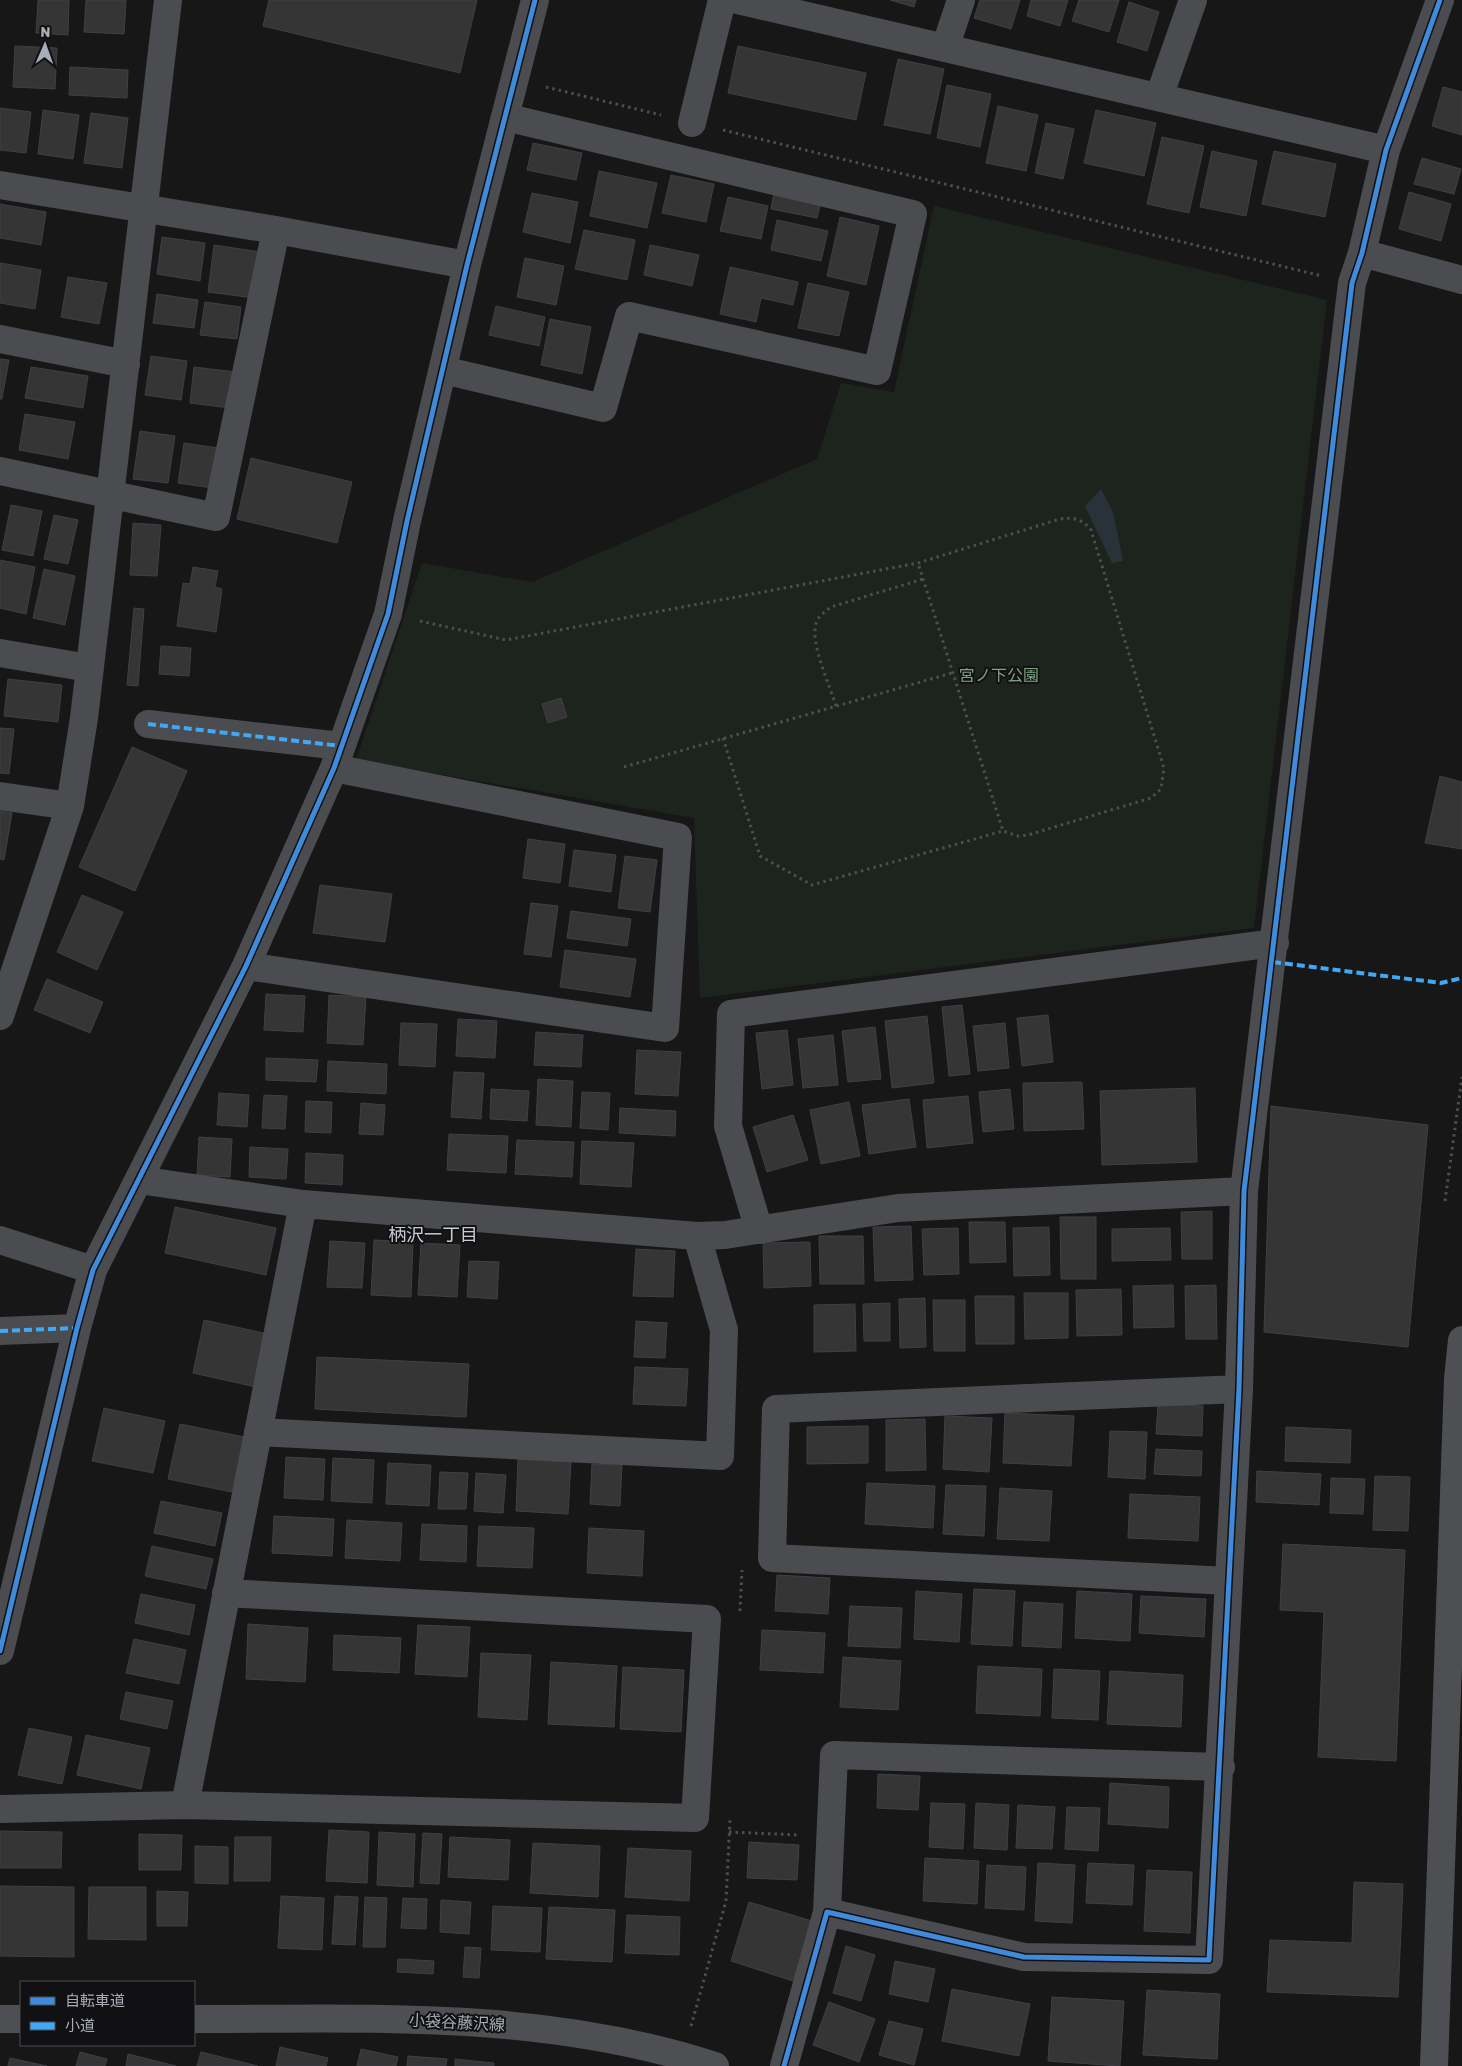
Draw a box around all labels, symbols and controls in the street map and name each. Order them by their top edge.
north arrow [20,20,70,70]
text: N [40,24,51,41]
park label: 宮ノ下公園 [959,666,1039,685]
district label: 柄沢一丁目 [388,1224,478,1246]
legend [20,1981,195,2046]
text: 自転車道 [65,1992,125,2010]
street label: 小袋谷藤沢線 [409,2010,505,2034]
text: 小道 [65,2017,95,2035]

